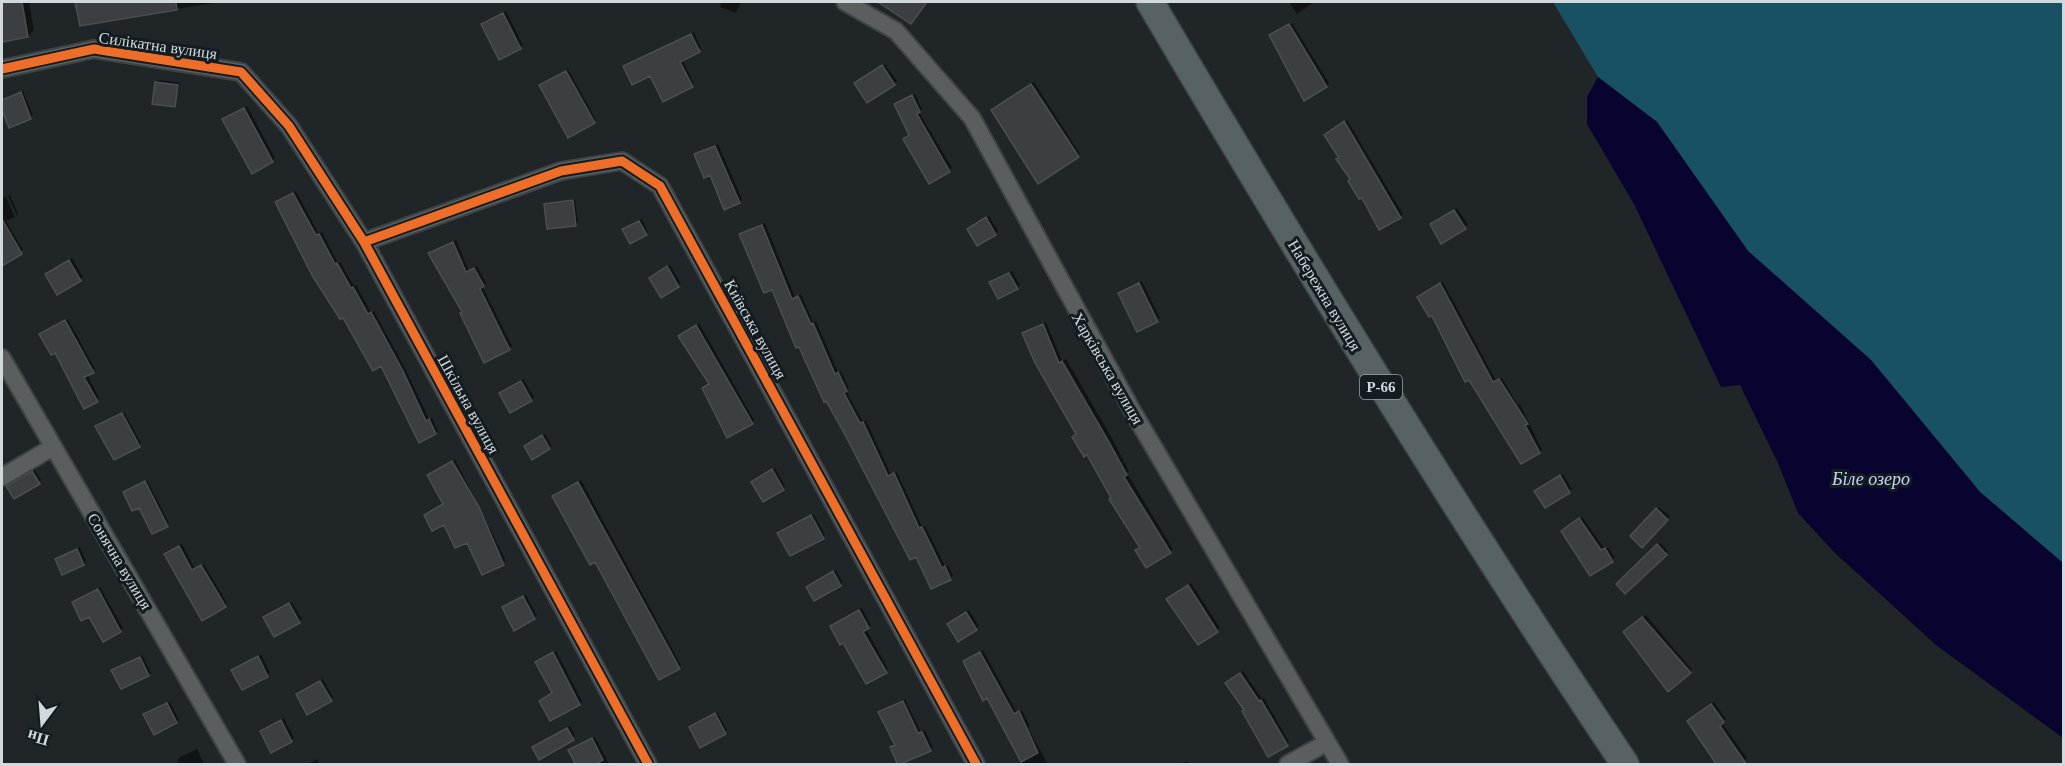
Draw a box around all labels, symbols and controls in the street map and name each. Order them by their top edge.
street label: Силікатна вулиця [98,29,219,63]
street label: Набережна вулиця [1284,237,1365,355]
street label: Київська вулиця [720,277,790,383]
street label: Харківська вулиця [1068,309,1147,428]
street label: Шкільна вулиця [434,352,503,458]
road number: Р-66 [1360,375,1402,399]
water label: Біле озеро [1831,469,1910,489]
street label: Сонячна вулиця [83,510,155,613]
north arrow [12,694,72,754]
text: Пн [25,727,51,749]

